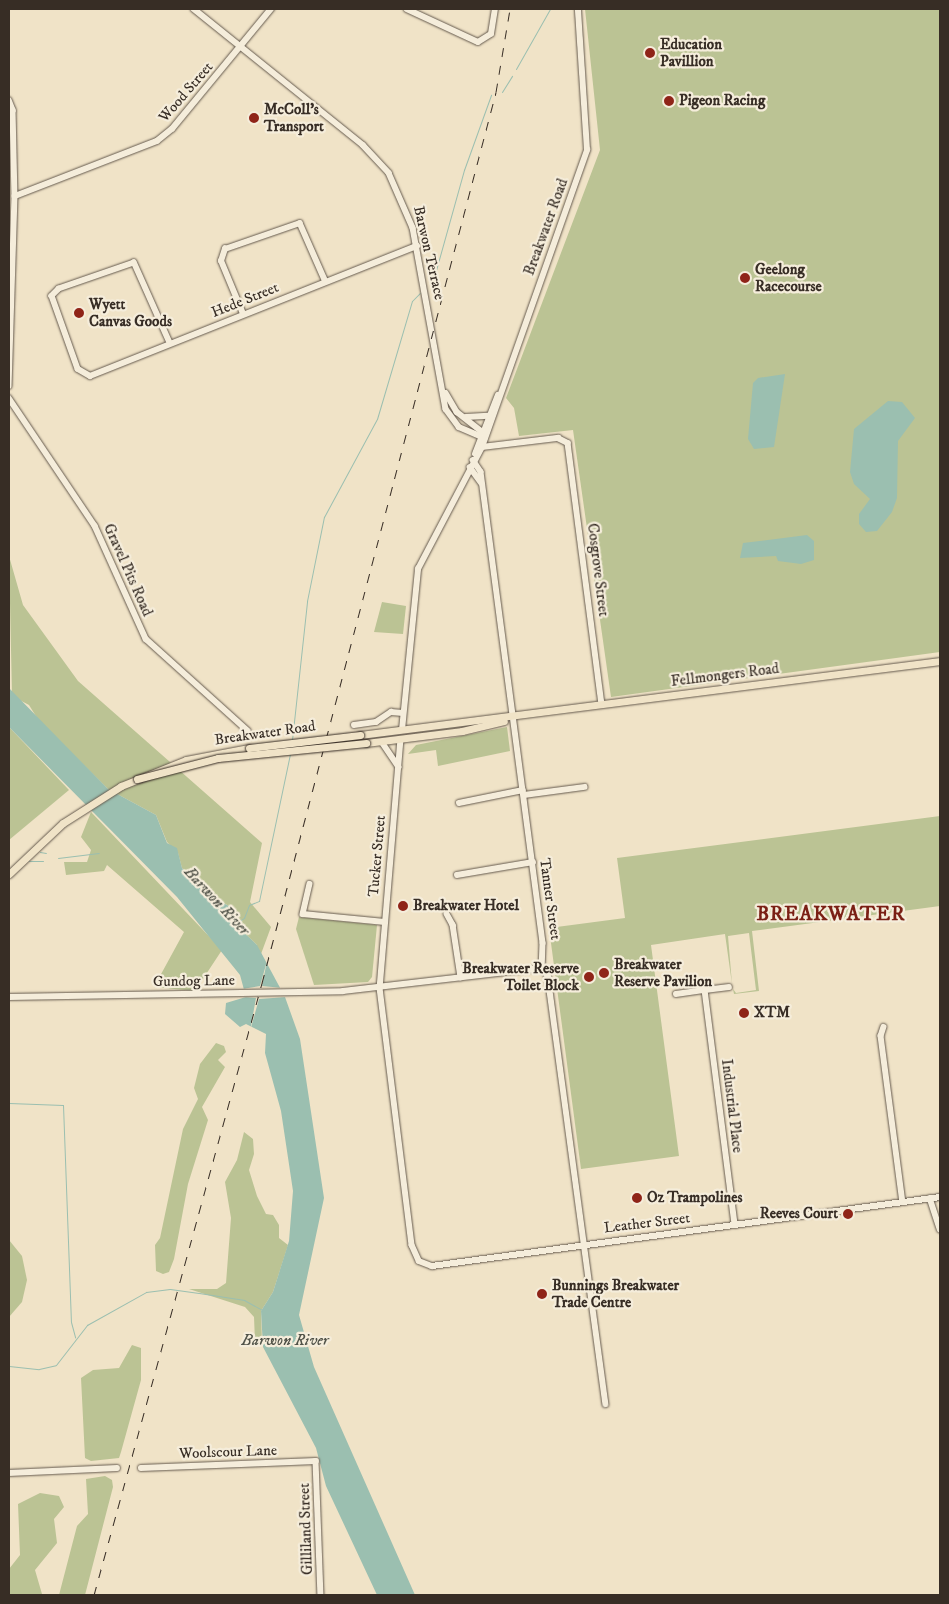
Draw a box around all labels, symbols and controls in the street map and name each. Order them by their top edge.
place label: Education Pavillion [660,35,722,70]
marker: Education Pavillion [644,47,656,59]
street label: Wood Street [155,58,217,126]
place label: Pigeon Racing [679,92,765,110]
marker: Pigeon Racing [663,95,675,107]
place label: McColl's Transport [264,100,324,135]
marker: McColl's Transport [248,112,260,124]
street label: Breakwater Road [520,176,572,278]
street label: Barwon Terrace [409,204,449,302]
place label: Geelong Racecourse [755,260,822,295]
marker: Geelong Racecourse [739,272,751,284]
street label: Hede Street [209,278,281,322]
place label: Wyett Canvas Goods [89,295,172,330]
marker: Wyett Canvas Goods [73,307,85,319]
street label: Gravel Pits Road [100,521,156,619]
street label: Cosgrove Street [583,522,613,618]
street label: Fellmongers Road [670,659,780,691]
street label: Breakwater Road [213,717,317,749]
street label: Tucker Street [364,814,390,898]
street label: Tanner Street [535,857,565,941]
water label: Barwon River [180,863,254,939]
place label: Breakwater Hotel [413,897,519,915]
marker: Breakwater Hotel [397,900,409,912]
district label: BREAKWATER [755,902,907,926]
place label: Breakwater Reserve Pavilion [614,955,712,990]
place label: Breakwater Reserve Toilet Block [462,959,579,994]
marker: Breakwater Reserve Pavilion [598,967,610,979]
street label: Gundog Lane [153,971,235,991]
marker: Breakwater Reserve Toilet Block [583,971,595,983]
place label: XTM [754,1004,790,1022]
marker: XTM [738,1007,750,1019]
street label: Industrial Place [717,1058,747,1154]
place label: Oz Trampolines [647,1189,743,1207]
marker: Oz Trampolines [631,1192,643,1204]
place label: Reeves Court [760,1205,838,1223]
marker: Reeves Court [842,1208,854,1220]
street label: Leather Street [603,1209,691,1237]
place label: Bunnings Breakwater Trade Centre [552,1276,679,1311]
marker: Bunnings Breakwater Trade Centre [536,1288,548,1300]
water label: Barwon River [241,1330,329,1350]
street label: Woolscour Lane [179,1441,277,1463]
street label: Gilliland Street [295,1483,317,1575]

